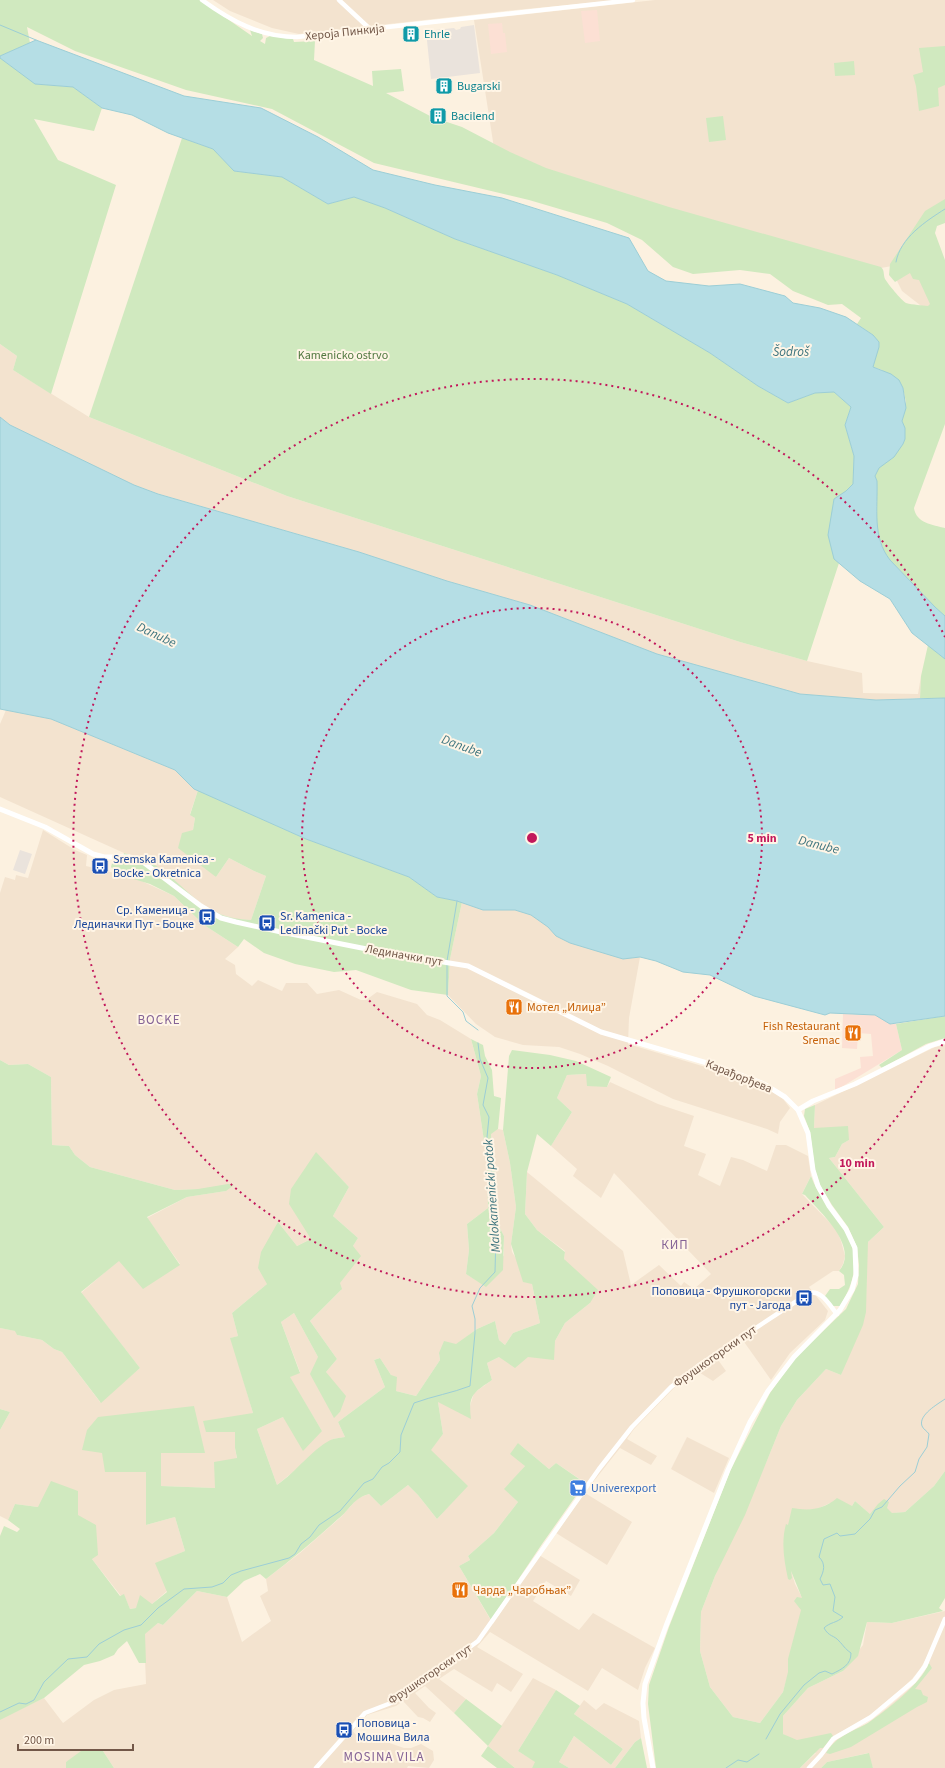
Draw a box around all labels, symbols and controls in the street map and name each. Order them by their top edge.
street label: Хероја Пинкија [305,20,386,45]
building icon: Ehrle [401,24,421,44]
place label: Ehrle [424,26,450,43]
building icon: Bugarski [434,76,454,96]
place label: Bugarski [457,78,501,95]
building icon: Bacilend [428,106,448,126]
place label: Bacilend [451,108,495,125]
water label: Šodroš [773,343,811,361]
park label: Kamenicko ostrvo [298,347,388,364]
water label: Danube [134,618,179,652]
water label: Danube [439,730,484,761]
text: 5 min [747,830,777,847]
centre of rings [525,831,539,845]
water label: Danube [796,831,841,859]
place label: Sremska Kamenica - Bocke - Okretnica [113,851,215,882]
bus stop icon: Sremska Kamenica - Bocke - Okretnica [90,856,110,876]
place label: Ср. Каменица - Лединачки Пут - Боцке [74,902,194,933]
bus stop icon: Ср. Каменица - Лединачки Пут - Боцке [197,907,217,927]
place label: Sr. Kamenica - Ledinački Put - Bocke [280,908,387,939]
bus stop icon: Sr. Kamenica - Ledinački Put - Bocke [257,913,277,933]
street label: Лединачки пут [364,940,445,971]
restaurant icon: Мотел „Илиџа” [504,997,524,1017]
place label: Мотел „Илиџа” [527,999,606,1016]
district label: BOCKE [137,1011,181,1029]
place label: Fish Restaurant Sremac [763,1018,841,1049]
restaurant icon: Fish Restaurant Sremac [843,1023,863,1043]
street label: Карађорђева [703,1055,775,1098]
water label: Malokamenicki potok [479,1138,505,1253]
text: 10 min [839,1155,875,1172]
district label: КИП [661,1236,689,1254]
place label: Поповица - Фрушкогорски пут - Јагода [651,1283,791,1314]
bus stop icon: Поповица - Фрушкогорски пут - Јагода [794,1288,814,1308]
street label: Фрушкогорски пут [670,1321,761,1392]
supermarket icon: Univerexport [568,1478,588,1498]
place label: Univerexport [591,1480,656,1497]
restaurant icon: Чарда „Чаробњак” [450,1580,470,1600]
place label: Чарда „Чаробњак” [473,1582,571,1599]
street label: Фрушкогорски пут [385,1640,476,1709]
place label: Поповица - Мошина Вила [357,1715,429,1746]
bus stop icon: Поповица - Мошина Вила [334,1720,354,1740]
scale bar [18,1726,133,1752]
text: 200 m [24,1732,54,1749]
district label: MOSINA VILA [343,1748,425,1766]

